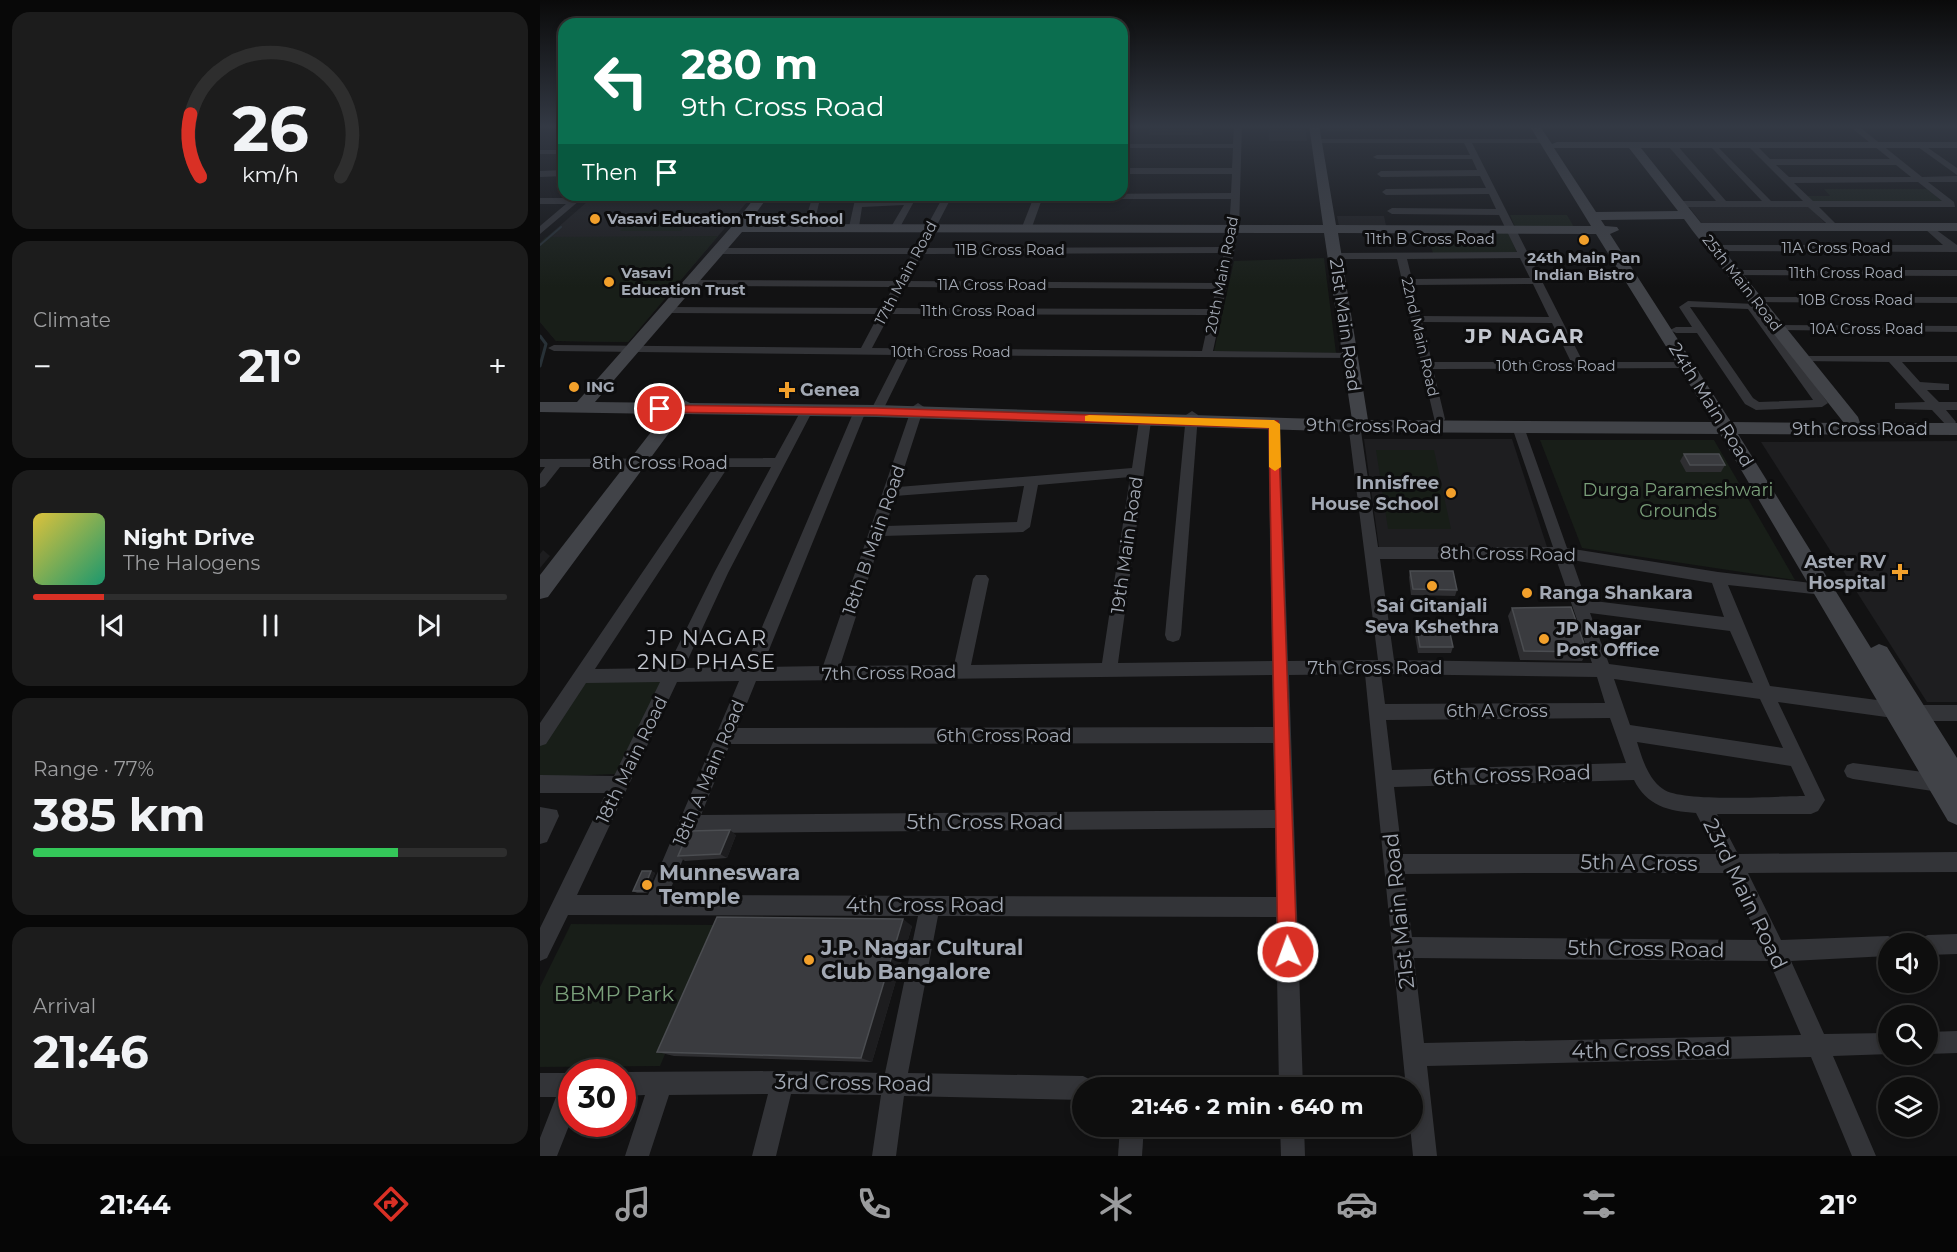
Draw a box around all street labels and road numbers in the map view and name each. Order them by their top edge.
street label: 20th Main Road [1201,215,1242,335]
street label: 17th Main Road [870,218,941,328]
street label: 11th B Cross Road [1365,229,1495,248]
street label: 25th Main Road [1699,230,1786,335]
street label: 11A Cross Road [1781,238,1891,257]
street label: 11B Cross Road [955,240,1065,259]
street label: 21st Main Road [1325,257,1365,393]
street label: 11th Cross Road [1789,263,1903,282]
street label: 11A Cross Road [937,275,1047,294]
street label: 22nd Main Road [1398,275,1443,398]
street label: 10B Cross Road [1799,290,1913,309]
street label: 11th Cross Road [921,301,1035,320]
street label: 10A Cross Road [1810,319,1924,338]
street label: 24th Main Road [1664,339,1758,471]
street label: 10th Cross Road [891,342,1011,361]
street label: 10th Cross Road [1496,356,1616,375]
street label: 9th Cross Road [1306,414,1442,438]
street label: 9th Cross Road [1792,418,1928,440]
street label: 8th Cross Road [592,452,728,474]
street label: 18th B Main Road [838,462,910,618]
street label: 19th Main Road [1106,475,1148,615]
street label: 8th Cross Road [1440,542,1576,566]
street label: 7th Cross Road [1308,657,1442,679]
street label: 7th Cross Road [821,661,957,685]
street label: 18th Main Road [592,693,672,827]
street label: 18th A Main Road [668,697,750,849]
street label: 6th A Cross [1446,700,1548,722]
street label: 6th Cross Road [936,725,1072,747]
street label: 6th Cross Road [1433,759,1591,790]
street label: 5th Cross Road [906,809,1064,834]
street label: 23rd Main Road [1698,814,1793,973]
street label: 21st Main Road [1378,832,1419,990]
street label: 5th A Cross [1580,849,1698,876]
street label: 4th Cross Road [845,892,1005,917]
street label: 5th Cross Road [1567,935,1725,962]
street label: 4th Cross Road [1571,1036,1731,1063]
street label: 3rd Cross Road [774,1069,932,1096]

